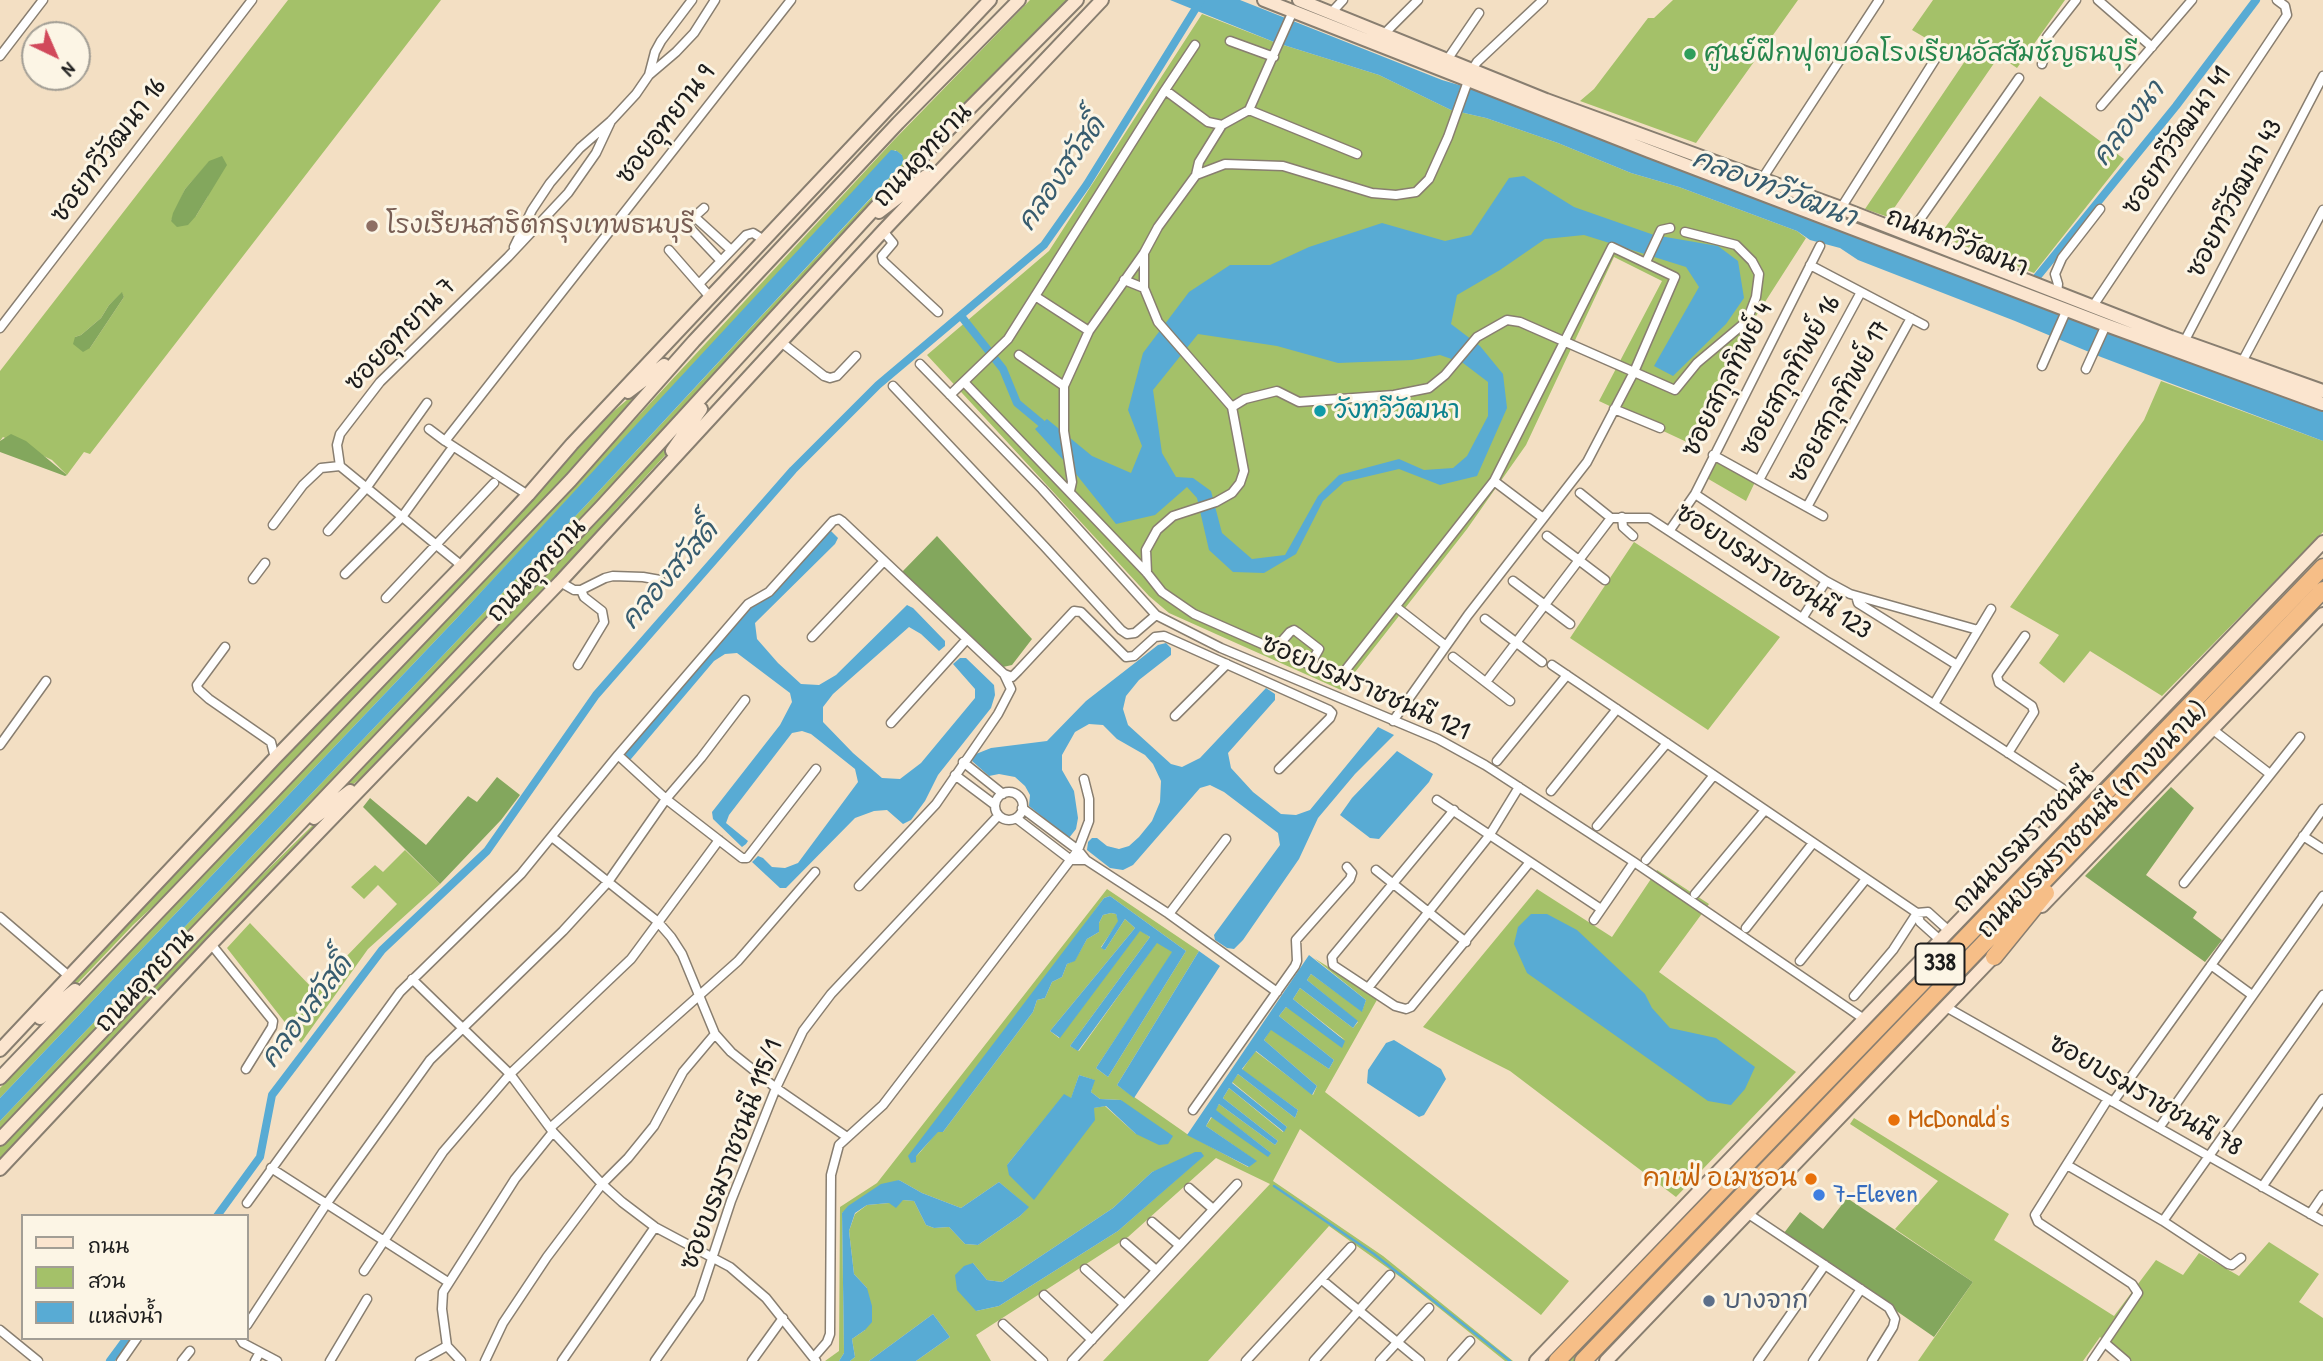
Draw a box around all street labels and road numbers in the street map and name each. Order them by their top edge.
street label: ซอยอุทยาน 9 [610,59,722,191]
street label: ซอยทวีวัฒนา 41 [2116,61,2238,221]
street label: ซอยทวีวัฒนา 16 [44,73,174,229]
street label: ถนนอุทยาน [867,97,979,215]
street label: ซอยทวีวัฒนา 43 [2180,115,2290,283]
street label: ถนนทวีวัฒนา [1881,202,2033,284]
street label: ซอยอุทยาน 7 [339,272,463,398]
street label: ซอยสกุลทิพย์ 16 [1734,290,1848,462]
street label: ซอยสกุลทิพย์ 4 [1676,298,1780,462]
street label: ซอยสกุลทิพย์ 17 [1782,315,1898,489]
street label: ซอยบรมราชชนนี 123 [1669,497,1877,647]
street label: ถนนอุทยาน [481,512,593,630]
street label: ซอยบรมราชชนนี 121 [1256,628,1474,748]
street label: ถนนบรมราชชนนี (ทางขนาน) [1971,695,2215,945]
street label: ถนนบรมราชชนนี [1947,762,2101,920]
street label: ถนนอุทยาน [89,922,201,1040]
road number: 338 [1916,944,1965,984]
street label: ซอยบรมราชชนนี 78 [2043,1028,2247,1164]
street label: ซอยบรมราชชนนี 115/1 [674,1035,790,1275]

